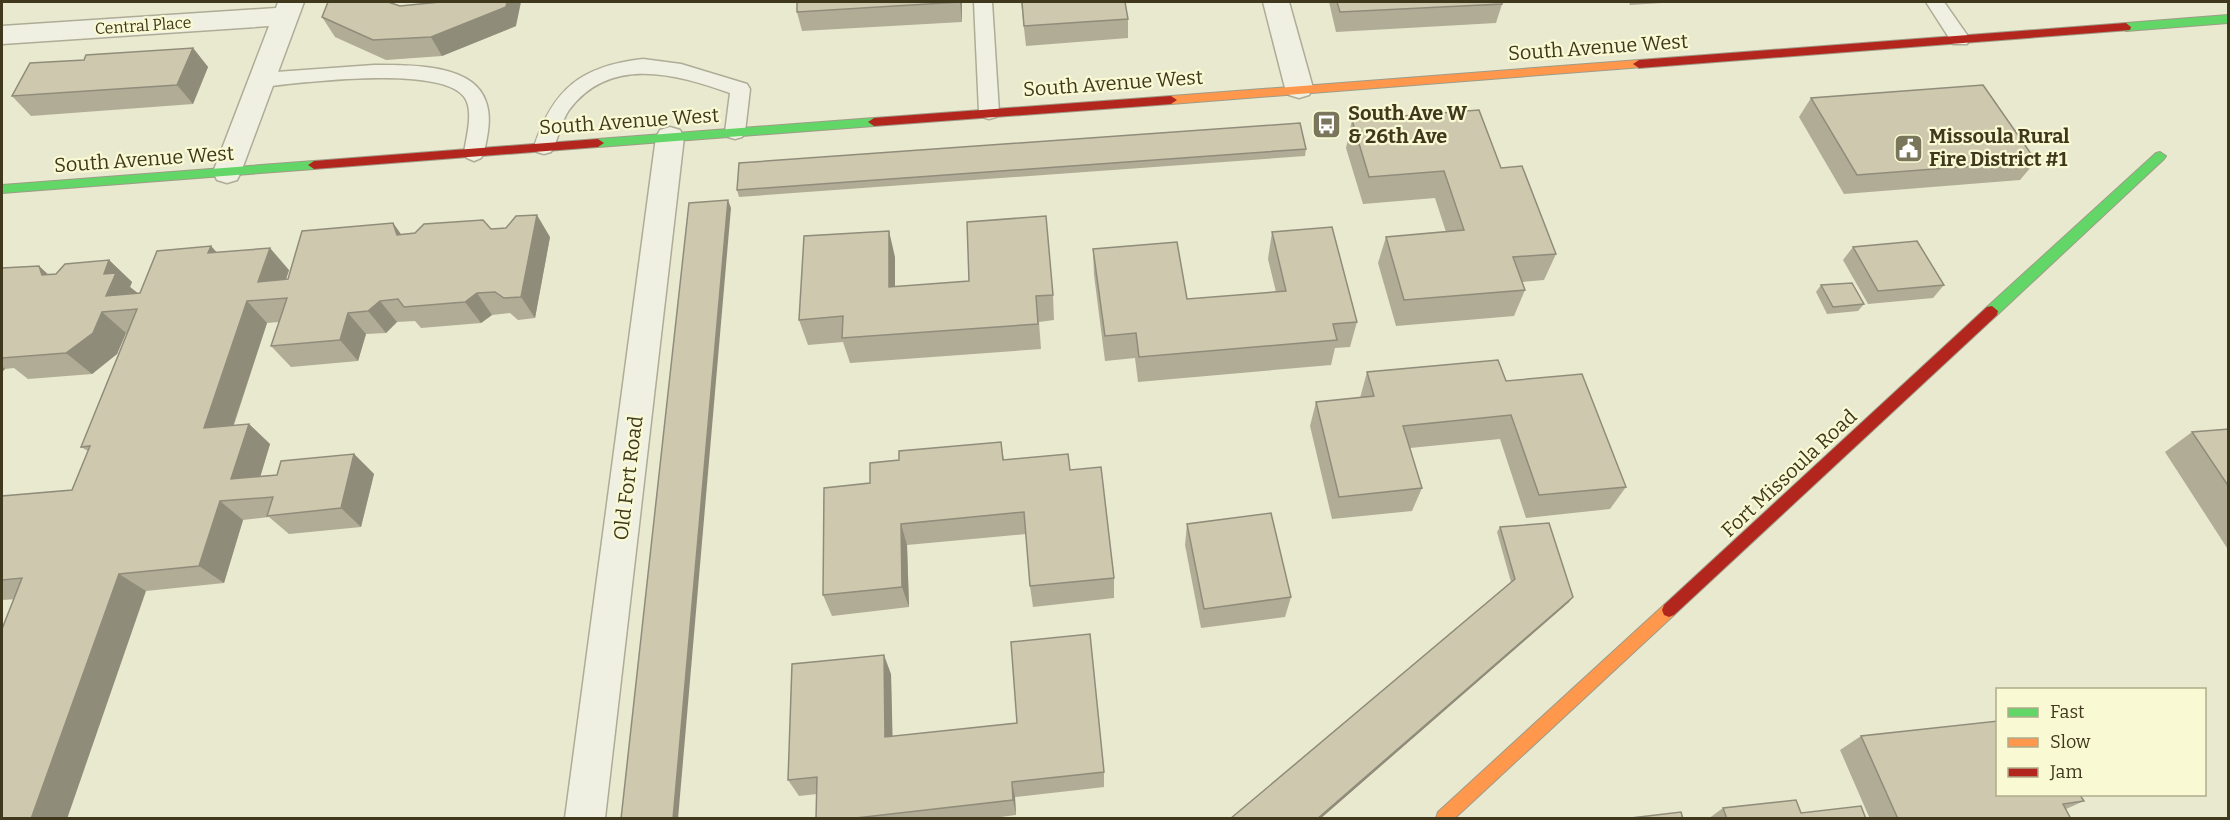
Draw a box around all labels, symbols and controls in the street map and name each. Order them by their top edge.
street label: Central Place [94,13,192,38]
street label: South Avenue West [1507,29,1689,65]
street label: South Avenue West [1022,65,1204,101]
place label: South Ave W & 26th Ave [1348,101,1468,148]
street label: South Avenue West [538,103,720,139]
bus stop icon: South Ave W & 26th Ave [1311,109,1343,141]
place label: Missoula Rural Fire District #1 [1929,124,2070,171]
public building icon: Missoula Rural Fire District #1 [1892,132,1924,164]
street label: South Avenue West [53,141,235,177]
street label: Fort Missoula Road [1716,404,1862,542]
street label: Old Fort Road [608,414,648,542]
legend [1996,688,2206,796]
text: Fast [2050,701,2085,723]
text: Slow [2050,731,2091,753]
text: Jam [2049,761,2083,783]

